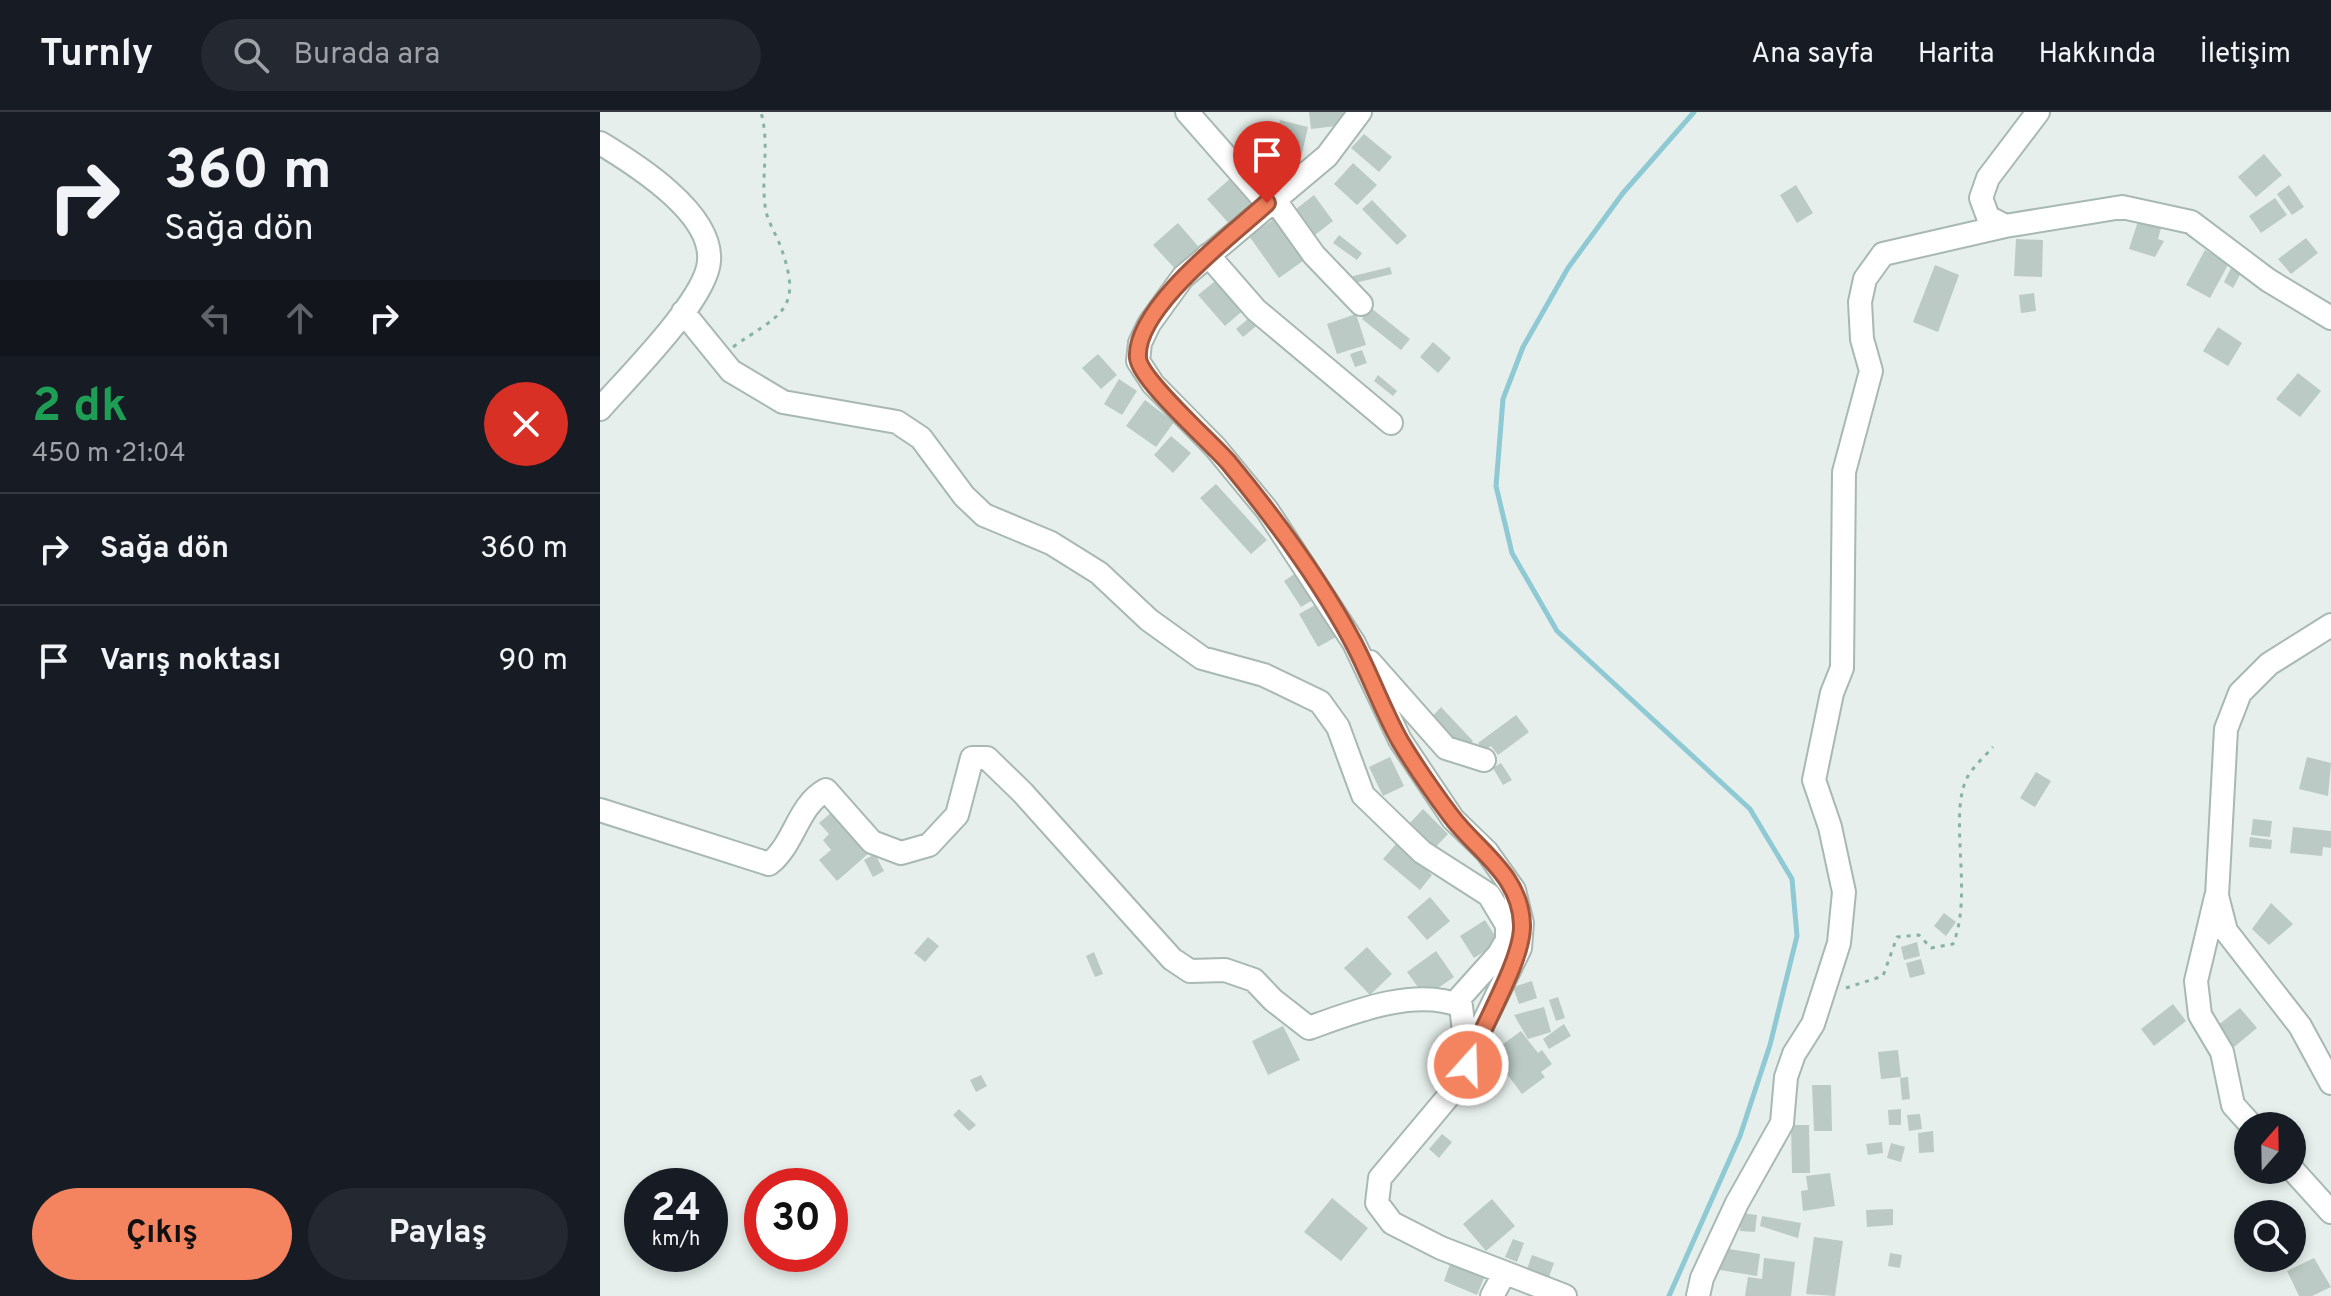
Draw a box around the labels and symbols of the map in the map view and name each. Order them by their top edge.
pin [1233,121,1301,203]
position arrow [1426,1023,1510,1107]
north arrow [2234,1112,2306,1184]
speed limit sign: 30 [744,1168,848,1272]

